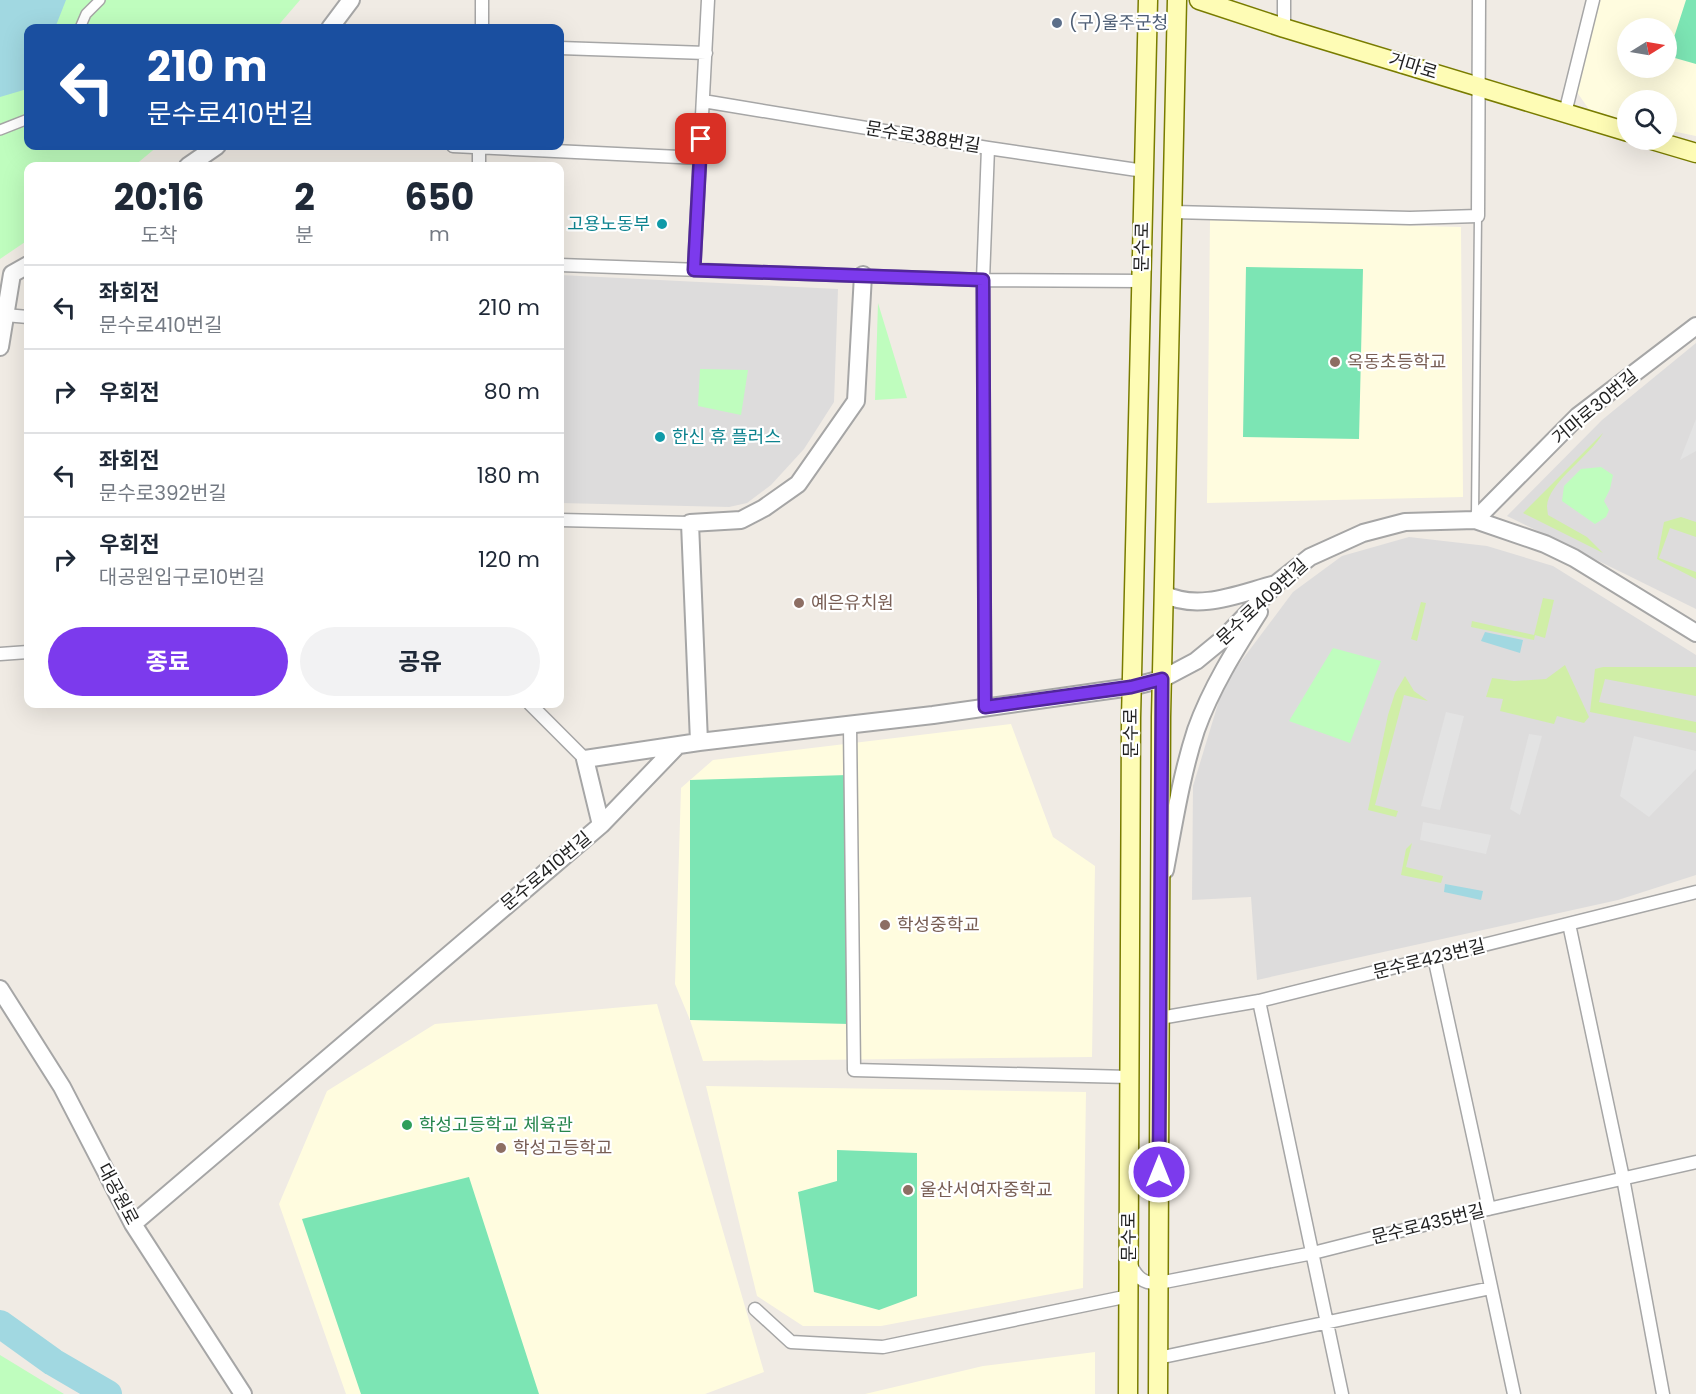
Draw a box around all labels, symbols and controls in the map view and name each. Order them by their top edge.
place label: (구)울주군청 [1069,10,1168,35]
marker: (구)울주군청 [1050,16,1064,30]
north arrow [1617,18,1677,78]
map controls [1617,18,1677,150]
text: 210 m [147,37,268,96]
street label: 거마로 [1386,46,1441,85]
icon: left [48,48,126,126]
button: search [1617,90,1677,150]
text: 문수로410번길 [147,95,314,132]
pin [675,113,726,164]
street label: 문수로388번길 [864,115,982,158]
icon: arrive [684,122,717,155]
text: 20:16 [114,172,204,223]
text: 2 [294,172,315,223]
text: 650 [404,172,474,223]
place label: 고용노동부 [567,211,650,236]
marker: 고용노동부 [655,217,669,231]
text: m [429,220,450,248]
text: 도착 [141,221,177,249]
text: 분 [295,221,314,249]
street label: 문수로 [1129,222,1154,272]
text: 좌회전 [99,277,160,308]
icon: left [48,291,81,324]
text: 210 m [478,292,540,323]
text: 문수로410번길 [99,311,223,339]
place label: 옥동초등학교 [1347,349,1446,374]
marker: 옥동초등학교 [1328,355,1342,369]
street label: 거마로30번길 [1547,363,1643,450]
icon: right [48,375,81,408]
text: 80 m [484,376,540,407]
text: 우회전 [99,377,160,408]
place label: 한신 휴 플러스 [672,424,781,449]
marker: 한신 휴 플러스 [653,430,667,444]
text: 좌회전 [99,445,160,476]
icon: left [48,459,81,492]
text: 180 m [477,460,540,491]
text: 문수로392번길 [99,479,227,507]
text: 우회전 [99,529,160,560]
icon: right [48,543,81,576]
text: 120 m [478,544,540,575]
street label: 문수로409번길 [1210,553,1313,651]
text: 대공원입구로10번길 [99,563,265,591]
place label: 예은유치원 [811,590,894,615]
marker: 예은유치원 [792,596,806,610]
button: 종료 [48,627,288,696]
button: 공유 [300,627,540,696]
street label: 문수로 [1118,708,1143,758]
street label: 문수로410번길 [495,825,596,916]
place label: 학성중학교 [897,912,980,937]
marker: 학성중학교 [878,918,892,932]
street label: 문수로423번길 [1370,932,1488,985]
place label: 학성고등학교 체육관 [419,1112,573,1137]
marker: 학성고등학교 체육관 [400,1118,414,1132]
place label: 학성고등학교 [513,1135,612,1160]
position arrow [1127,1140,1191,1204]
marker: 학성고등학교 [494,1141,508,1155]
street label: 대공원로 [92,1159,145,1229]
place label: 울산서여자중학교 [920,1177,1052,1202]
marker: 울산서여자중학교 [901,1183,915,1197]
street label: 문수로435번길 [1369,1197,1487,1250]
street label: 문수로 [1116,1212,1141,1262]

